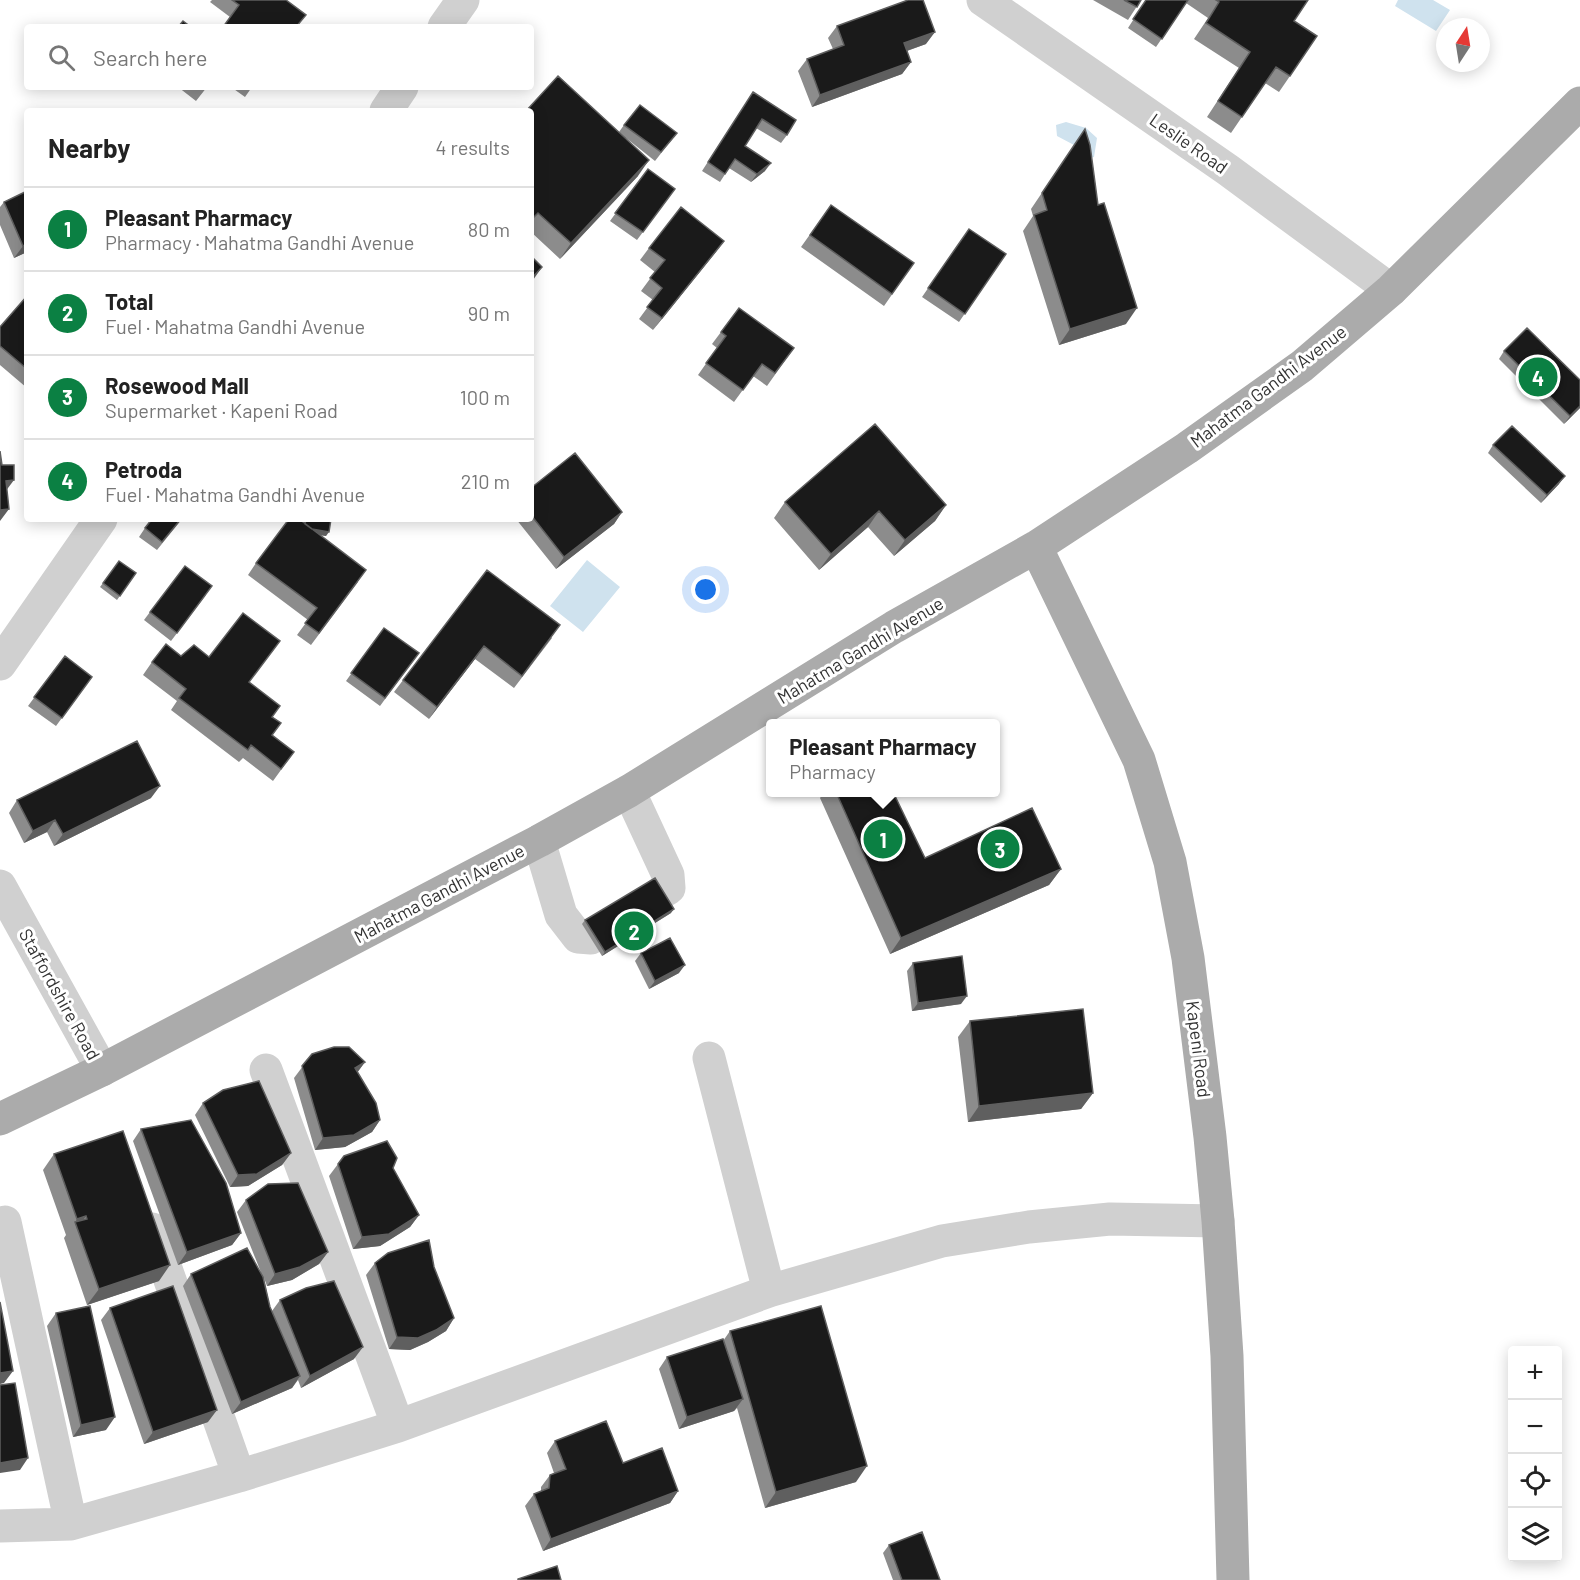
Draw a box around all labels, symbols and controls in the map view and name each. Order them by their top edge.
north arrow [1436,18,1490,72]
search box [24,24,534,90]
icon: search [45,41,78,74]
text: Search here [93,44,207,70]
street label: Leslie Road [1146,108,1232,178]
text: Nearby [48,132,130,163]
text: 4 results [435,135,510,159]
text: Pleasant Pharmacy [105,204,292,230]
text: 1 [64,217,71,241]
text: 80 m [468,217,510,241]
text: Pharmacy · Mahatma Gandhi Avenue [105,230,414,254]
text: Total [105,288,153,314]
text: 2 [62,301,73,325]
text: 90 m [468,301,510,325]
text: Fuel · Mahatma Gandhi Avenue [105,314,365,338]
street label: Mahatma Gandhi Avenue [1186,320,1350,452]
pin: 4 [1518,354,1558,400]
text: Rosewood Mall [105,372,249,398]
text: 3 [62,385,73,409]
text: 100 m [460,385,510,409]
text: Supermarket · Kapeni Road [105,398,338,422]
text: Petroda [105,456,182,482]
text: 4 [61,469,74,493]
text: 210 m [461,469,510,493]
text: Fuel · Mahatma Gandhi Avenue [105,482,365,506]
your location [691,575,720,604]
street label: Mahatma Gandhi Avenue [773,592,947,708]
popup [766,719,1000,797]
text: Pleasant Pharmacy [789,733,977,759]
text: Pharmacy [789,759,876,783]
pin: 1 [864,816,902,862]
pin: 3 [980,826,1020,872]
street label: Mahatma Gandhi Avenue [350,839,528,947]
pin: 2 [614,908,654,954]
street label: Staffordshire Road [15,925,105,1063]
street label: Kapeni Road [1182,999,1216,1099]
map controls [1508,1346,1562,1562]
button: + [1508,1346,1562,1400]
button: − [1508,1400,1562,1454]
button: locate [1508,1454,1562,1508]
button: layers [1508,1508,1562,1562]

